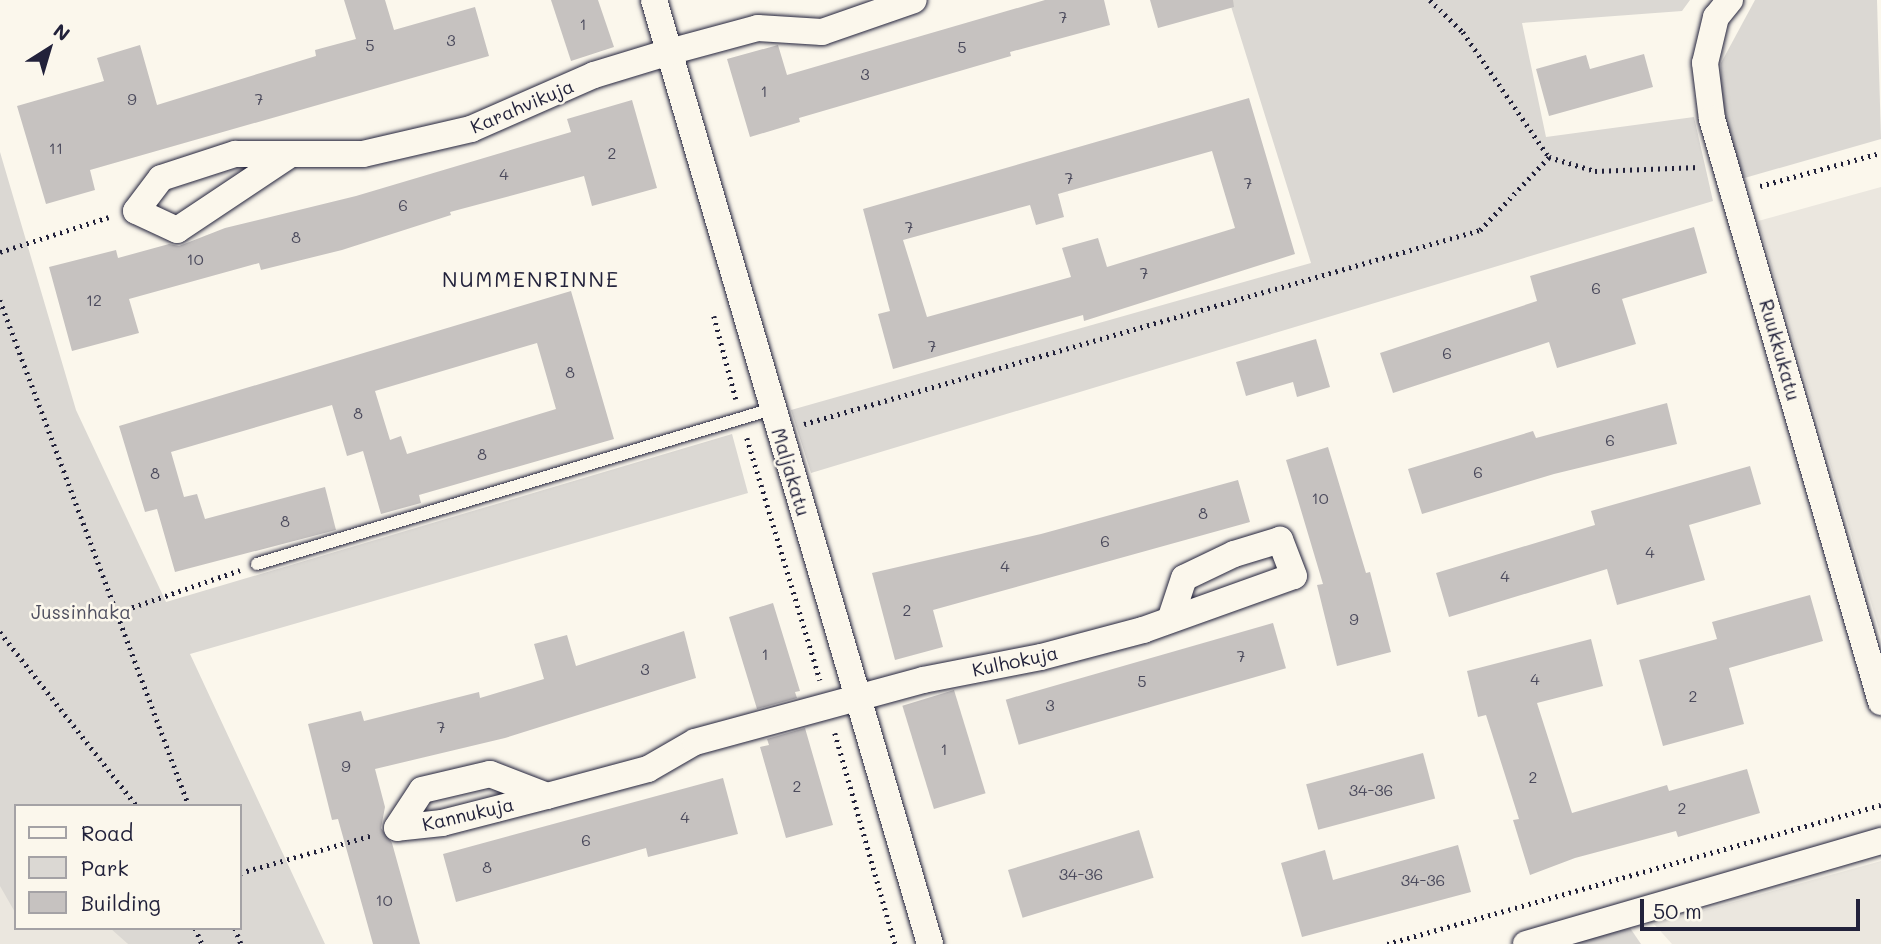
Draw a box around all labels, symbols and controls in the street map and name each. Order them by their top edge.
house number: 7 [1059,7,1067,27]
north arrow [14,14,84,84]
house number: 1 [579,14,587,34]
text: N [49,18,75,46]
house number: 3 [446,30,456,50]
house number: 5 [365,35,375,55]
house number: 5 [957,37,967,57]
house number: 3 [860,64,870,84]
street label: Karahvikuja [467,74,577,138]
house number: 1 [760,81,768,101]
house number: 9 [127,89,137,109]
house number: 7 [255,89,263,109]
house number: 11 [49,138,63,158]
house number: 2 [608,143,616,163]
house number: 4 [499,164,509,184]
house number: 7 [1065,168,1073,188]
house number: 7 [1244,173,1252,193]
house number: 6 [398,195,408,215]
house number: 7 [905,217,913,237]
house number: 8 [291,227,301,247]
house number: 10 [186,249,204,269]
house number: 7 [1140,263,1148,283]
district label: NUMMENRINNE [443,266,619,292]
house number: 6 [1591,278,1601,298]
house number: 12 [86,290,102,310]
street label: Ruukkukatu [1755,297,1805,403]
house number: 7 [928,336,936,356]
house number: 6 [1442,343,1452,363]
house number: 8 [565,362,575,382]
house number: 8 [353,403,363,423]
street label: Maljakatu [767,425,815,519]
house number: 6 [1605,430,1615,450]
house number: 8 [477,444,487,464]
house number: 6 [1473,462,1483,482]
house number: 8 [150,463,160,483]
house number: 10 [1311,488,1329,508]
house number: 8 [1198,503,1208,523]
house number: 8 [280,511,290,531]
house number: 6 [1100,531,1110,551]
house number: 4 [1645,542,1655,562]
house number: 4 [1000,556,1010,576]
house number: 4 [1500,566,1510,586]
house number: 2 [903,600,911,620]
park label: Jussinhaka [31,601,131,623]
house number: 9 [1349,609,1359,629]
street label: Kulhokuja [970,641,1060,681]
house number: 1 [761,644,769,664]
house number: 7 [1237,646,1245,666]
house number: 3 [640,659,650,679]
house number: 4 [1530,669,1540,689]
house number: 5 [1137,671,1147,691]
house number: 2 [1689,686,1697,706]
house number: 3 [1045,695,1055,715]
house number: 7 [437,717,445,737]
house number: 1 [940,739,948,759]
house number: 9 [341,756,351,776]
house number: 2 [1529,767,1537,787]
house number: 2 [793,776,801,796]
house number: 34-36 [1349,780,1393,800]
street label: Kannukuja [420,792,516,836]
house number: 2 [1678,798,1686,818]
legend [14,804,242,930]
house number: 4 [680,807,690,827]
text: Road [81,819,133,846]
house number: 6 [581,830,591,850]
text: Park [81,854,129,881]
house number: 8 [482,857,492,877]
house number: 34-36 [1059,864,1103,884]
house number: 34-36 [1401,870,1445,890]
scale bar [1643,884,1864,928]
text: Building [81,889,161,916]
house number: 10 [375,890,393,910]
text: 50 m [1653,897,1702,924]

